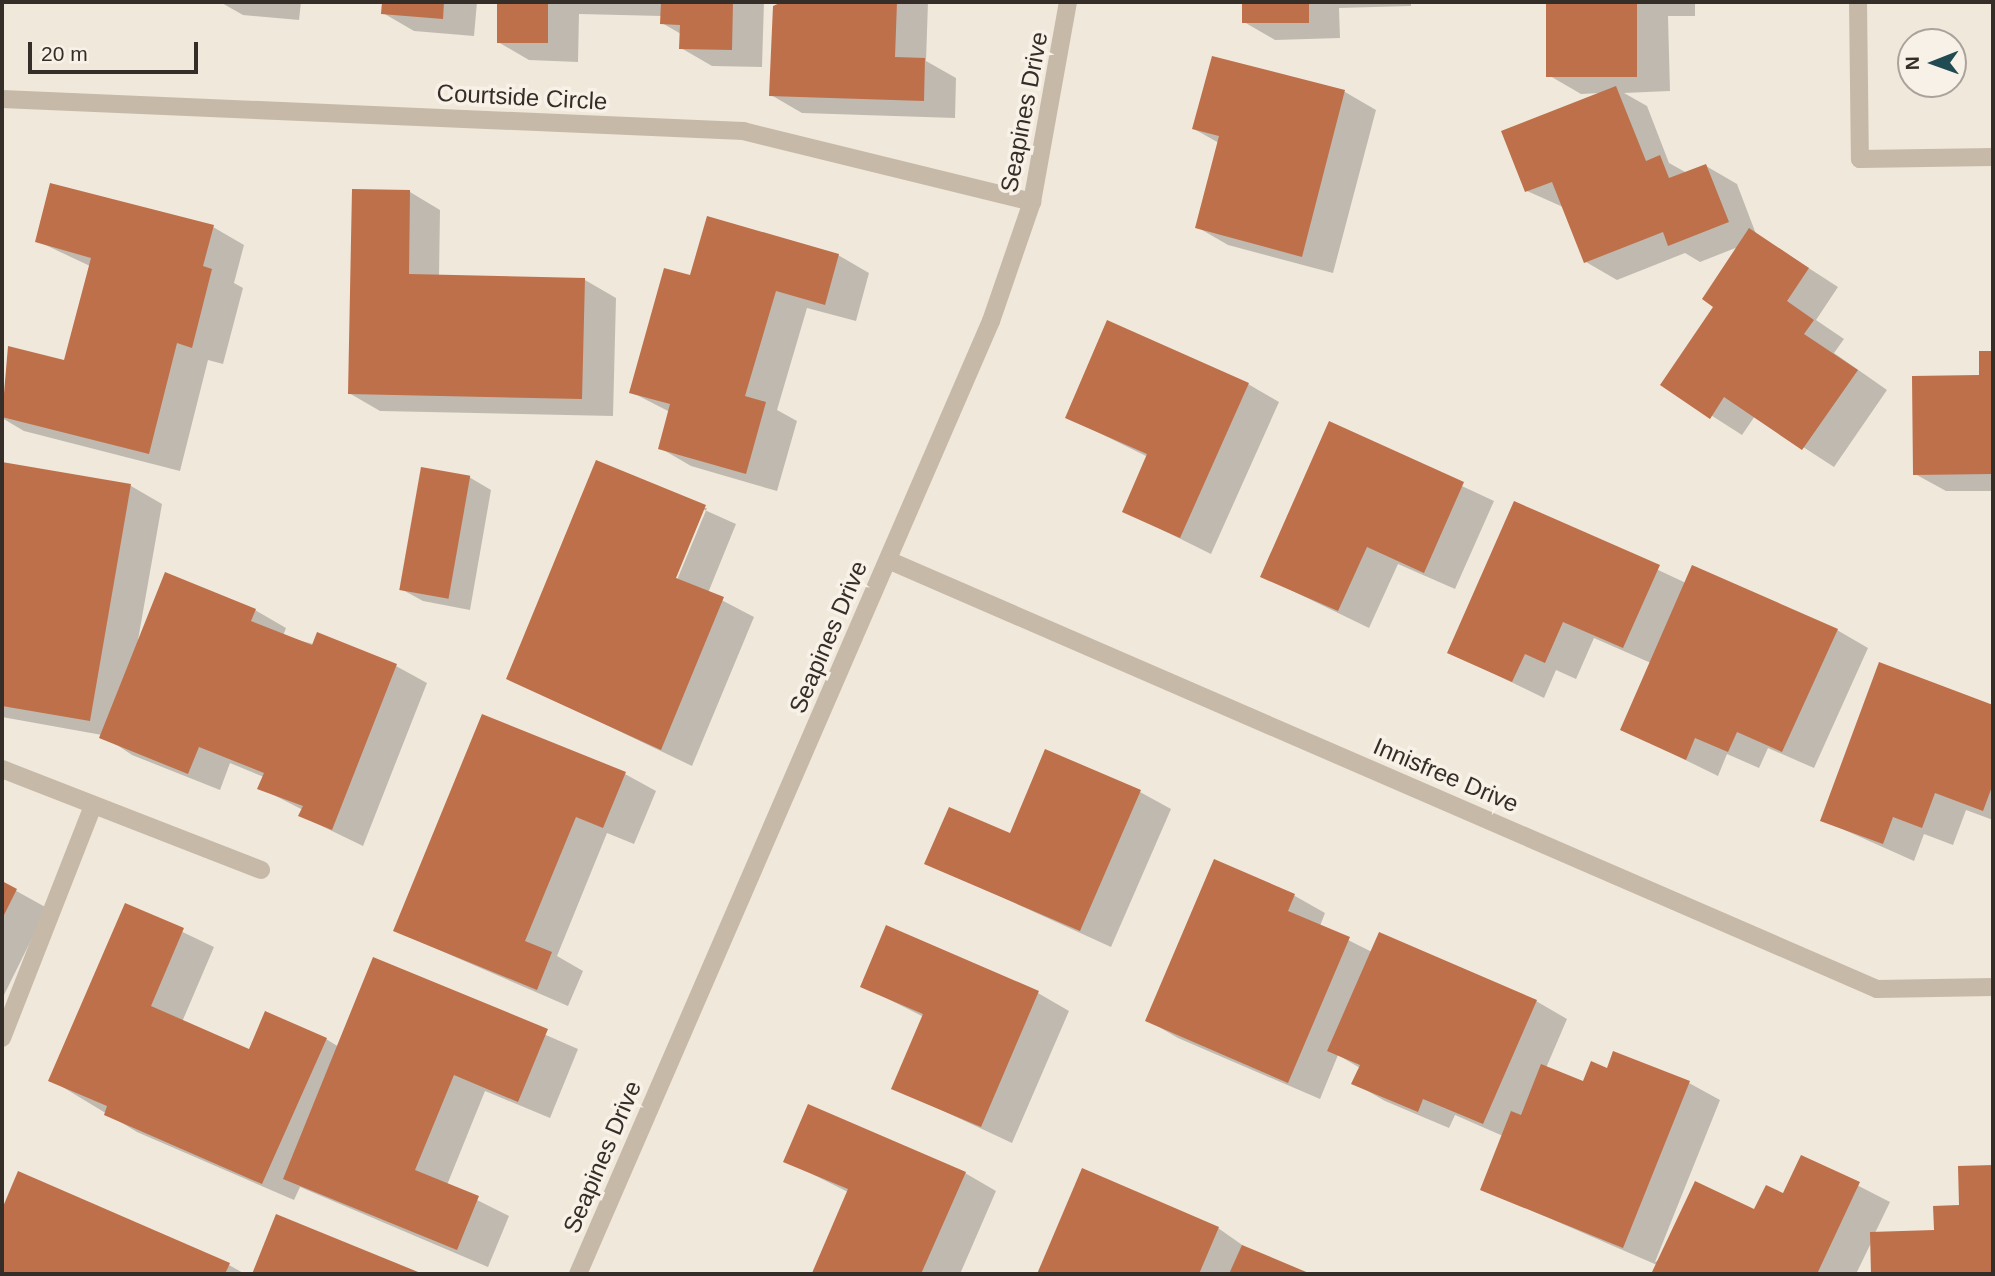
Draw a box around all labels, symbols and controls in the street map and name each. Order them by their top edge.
scale bar [32,28,201,72]
north arrow [1897,28,1967,98]
street label: Seapines Drive [994,29,1054,195]
text: 20 m [41,42,88,65]
text: N [1902,56,1923,70]
street label: Courtside Circle [436,78,608,116]
street label: Seapines Drive [783,556,873,718]
street label: Innisfree Drive [1369,732,1523,818]
street label: Seapines Drive [557,1076,647,1238]

